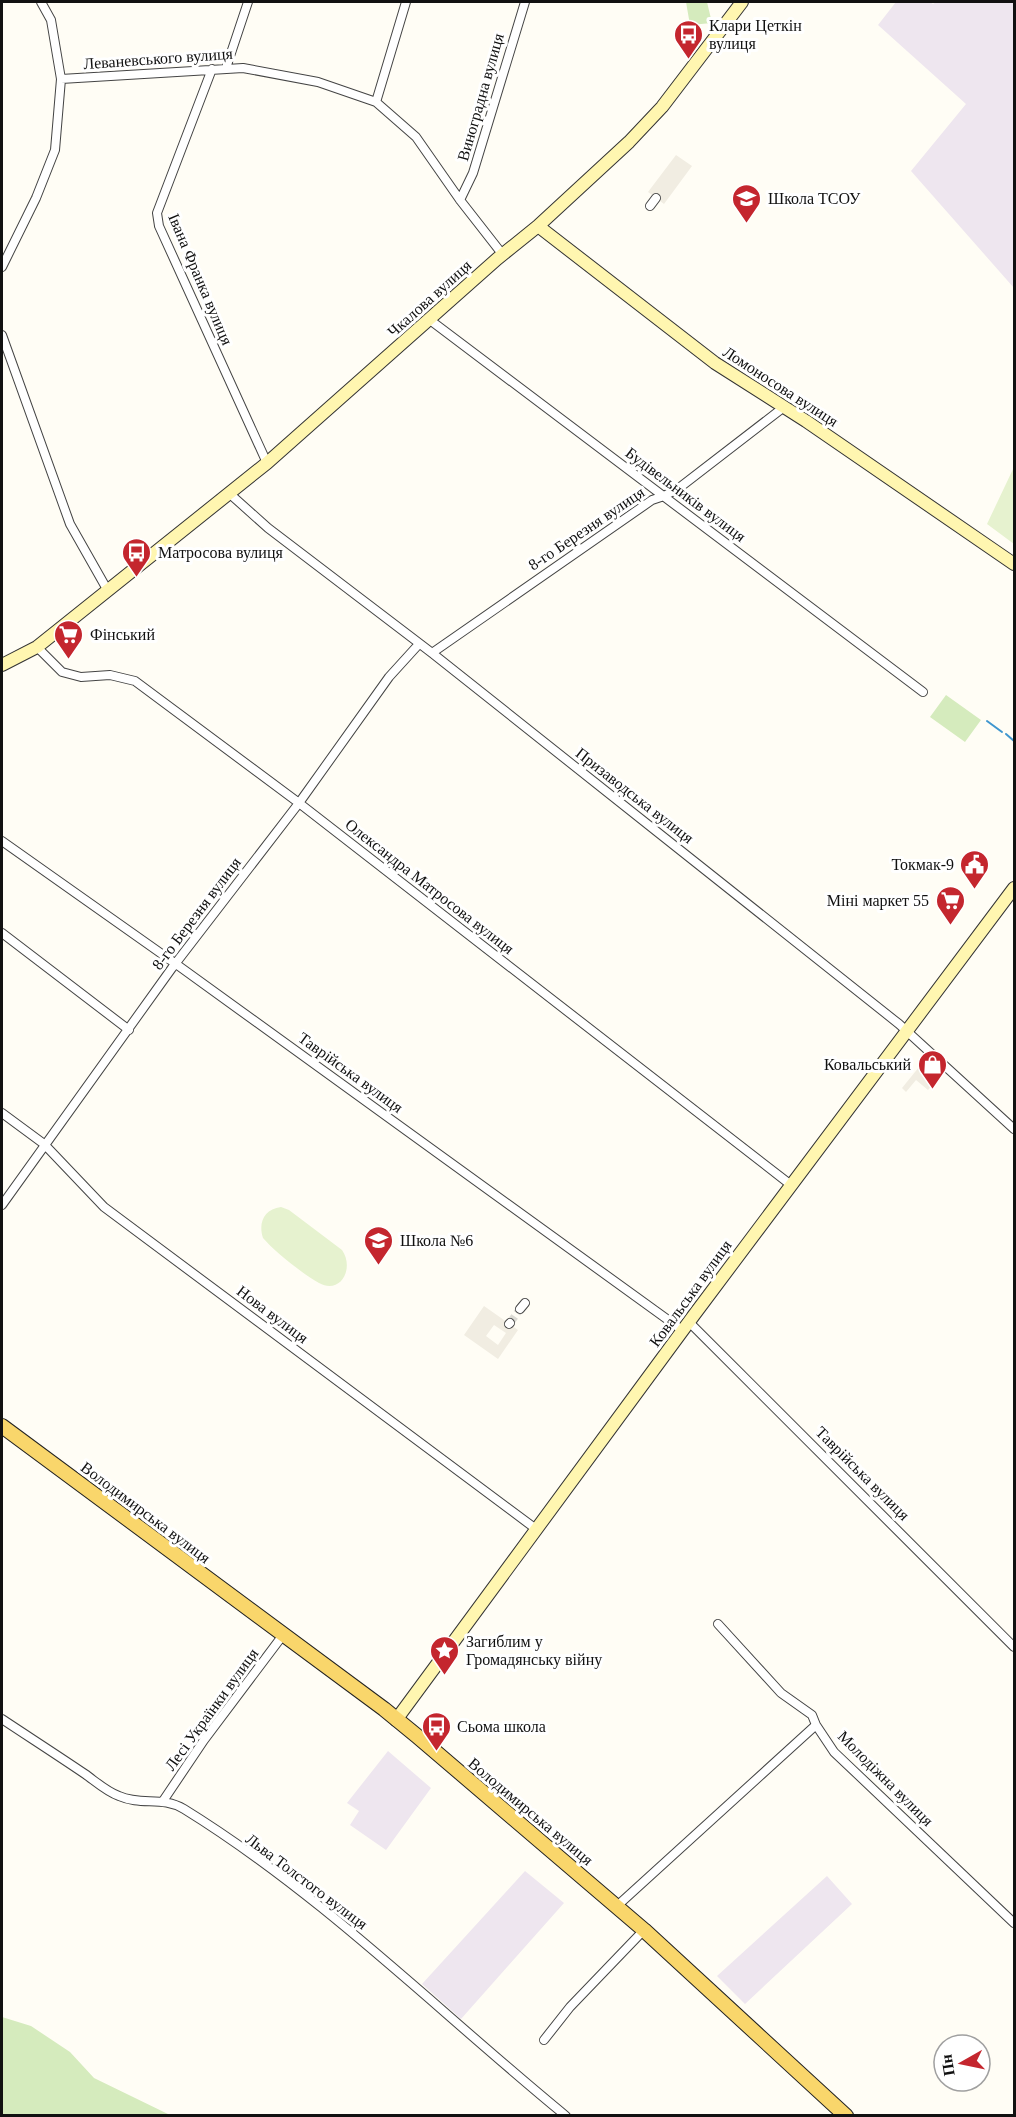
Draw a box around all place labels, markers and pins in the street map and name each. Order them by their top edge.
place label: Клари Цеткін вулиця [709,17,802,53]
bus stop icon: Клари Цеткін вулиця [672,18,704,60]
school or university icon: Школа ТСОУ [731,182,763,224]
place label: Школа ТСОУ [768,190,861,207]
bus stop icon: Матросова вулиця [121,536,153,578]
place label: Матросова вулиця [158,544,283,562]
supermarket icon: Фінський [53,618,85,660]
place label: Фінський [90,626,155,643]
public building icon: Токмак-9 [959,848,991,890]
place label: Токмак-9 [891,856,954,873]
supermarket icon: Міні маркет 55 [934,884,966,926]
place label: Міні маркет 55 [827,892,929,910]
shop icon: Ковальський [916,1048,948,1090]
place label: Ковальський [824,1056,911,1073]
school or university icon: Школа №6 [363,1224,395,1266]
place label: Школа №6 [400,1232,473,1249]
place label: Загиблим у Громадянську війну [466,1633,602,1669]
place icon: Загиблим у Громадянську війну [429,1634,461,1676]
bus stop icon: Сьома школа [420,1710,452,1752]
place label: Сьома школа [457,1718,546,1735]

